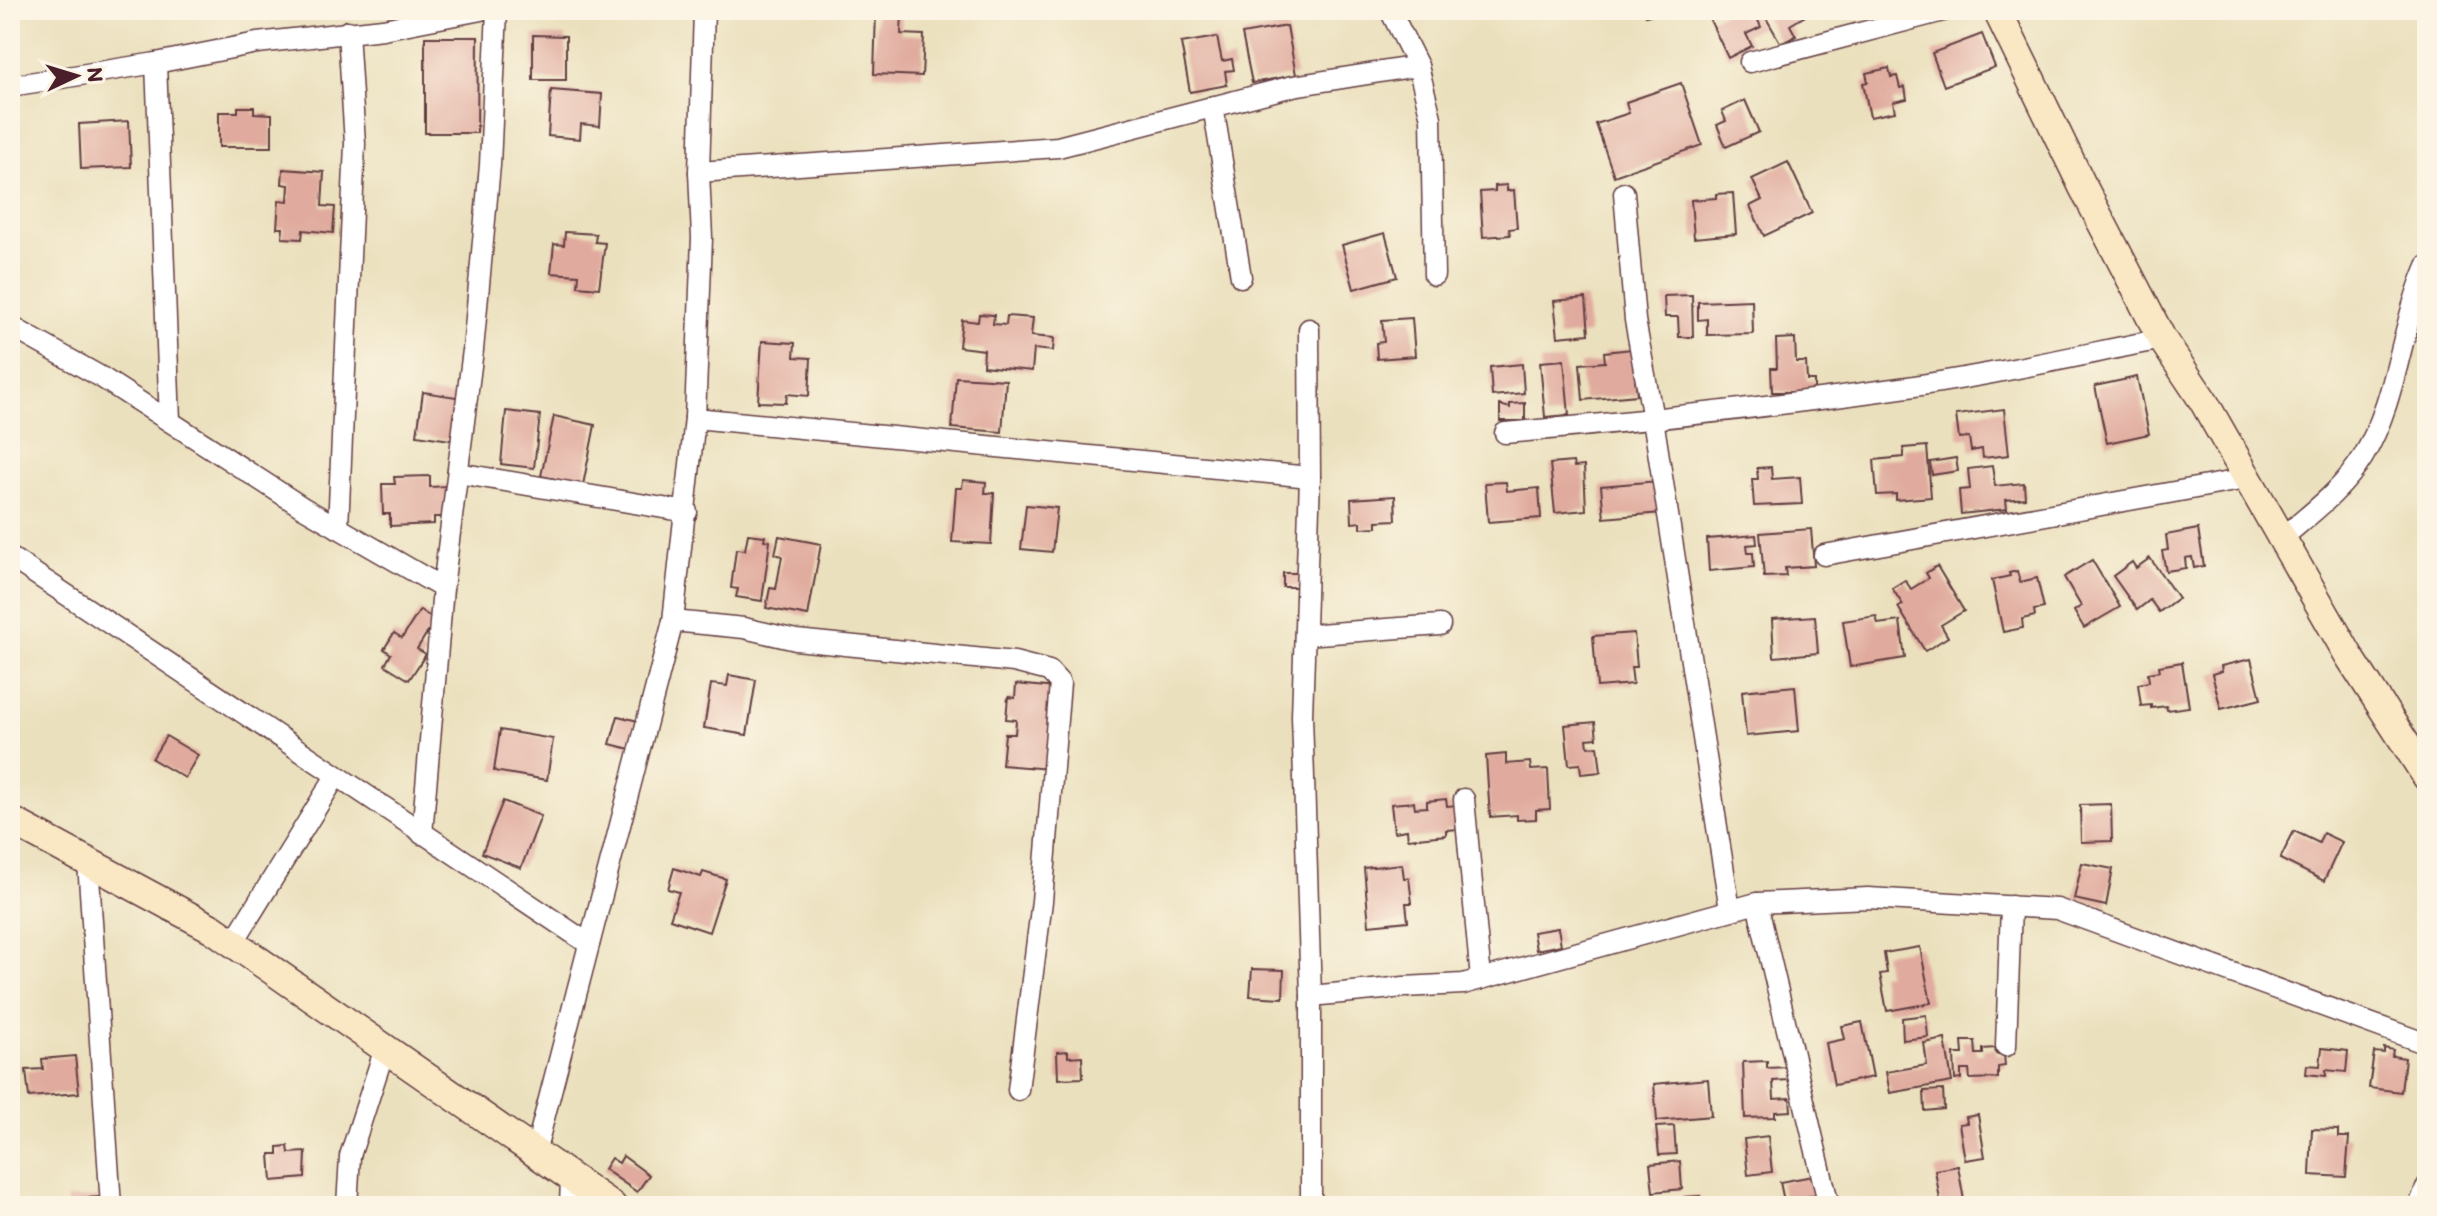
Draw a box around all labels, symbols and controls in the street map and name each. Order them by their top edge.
north arrow [36,36,116,116]
text: N [81,66,109,83]

